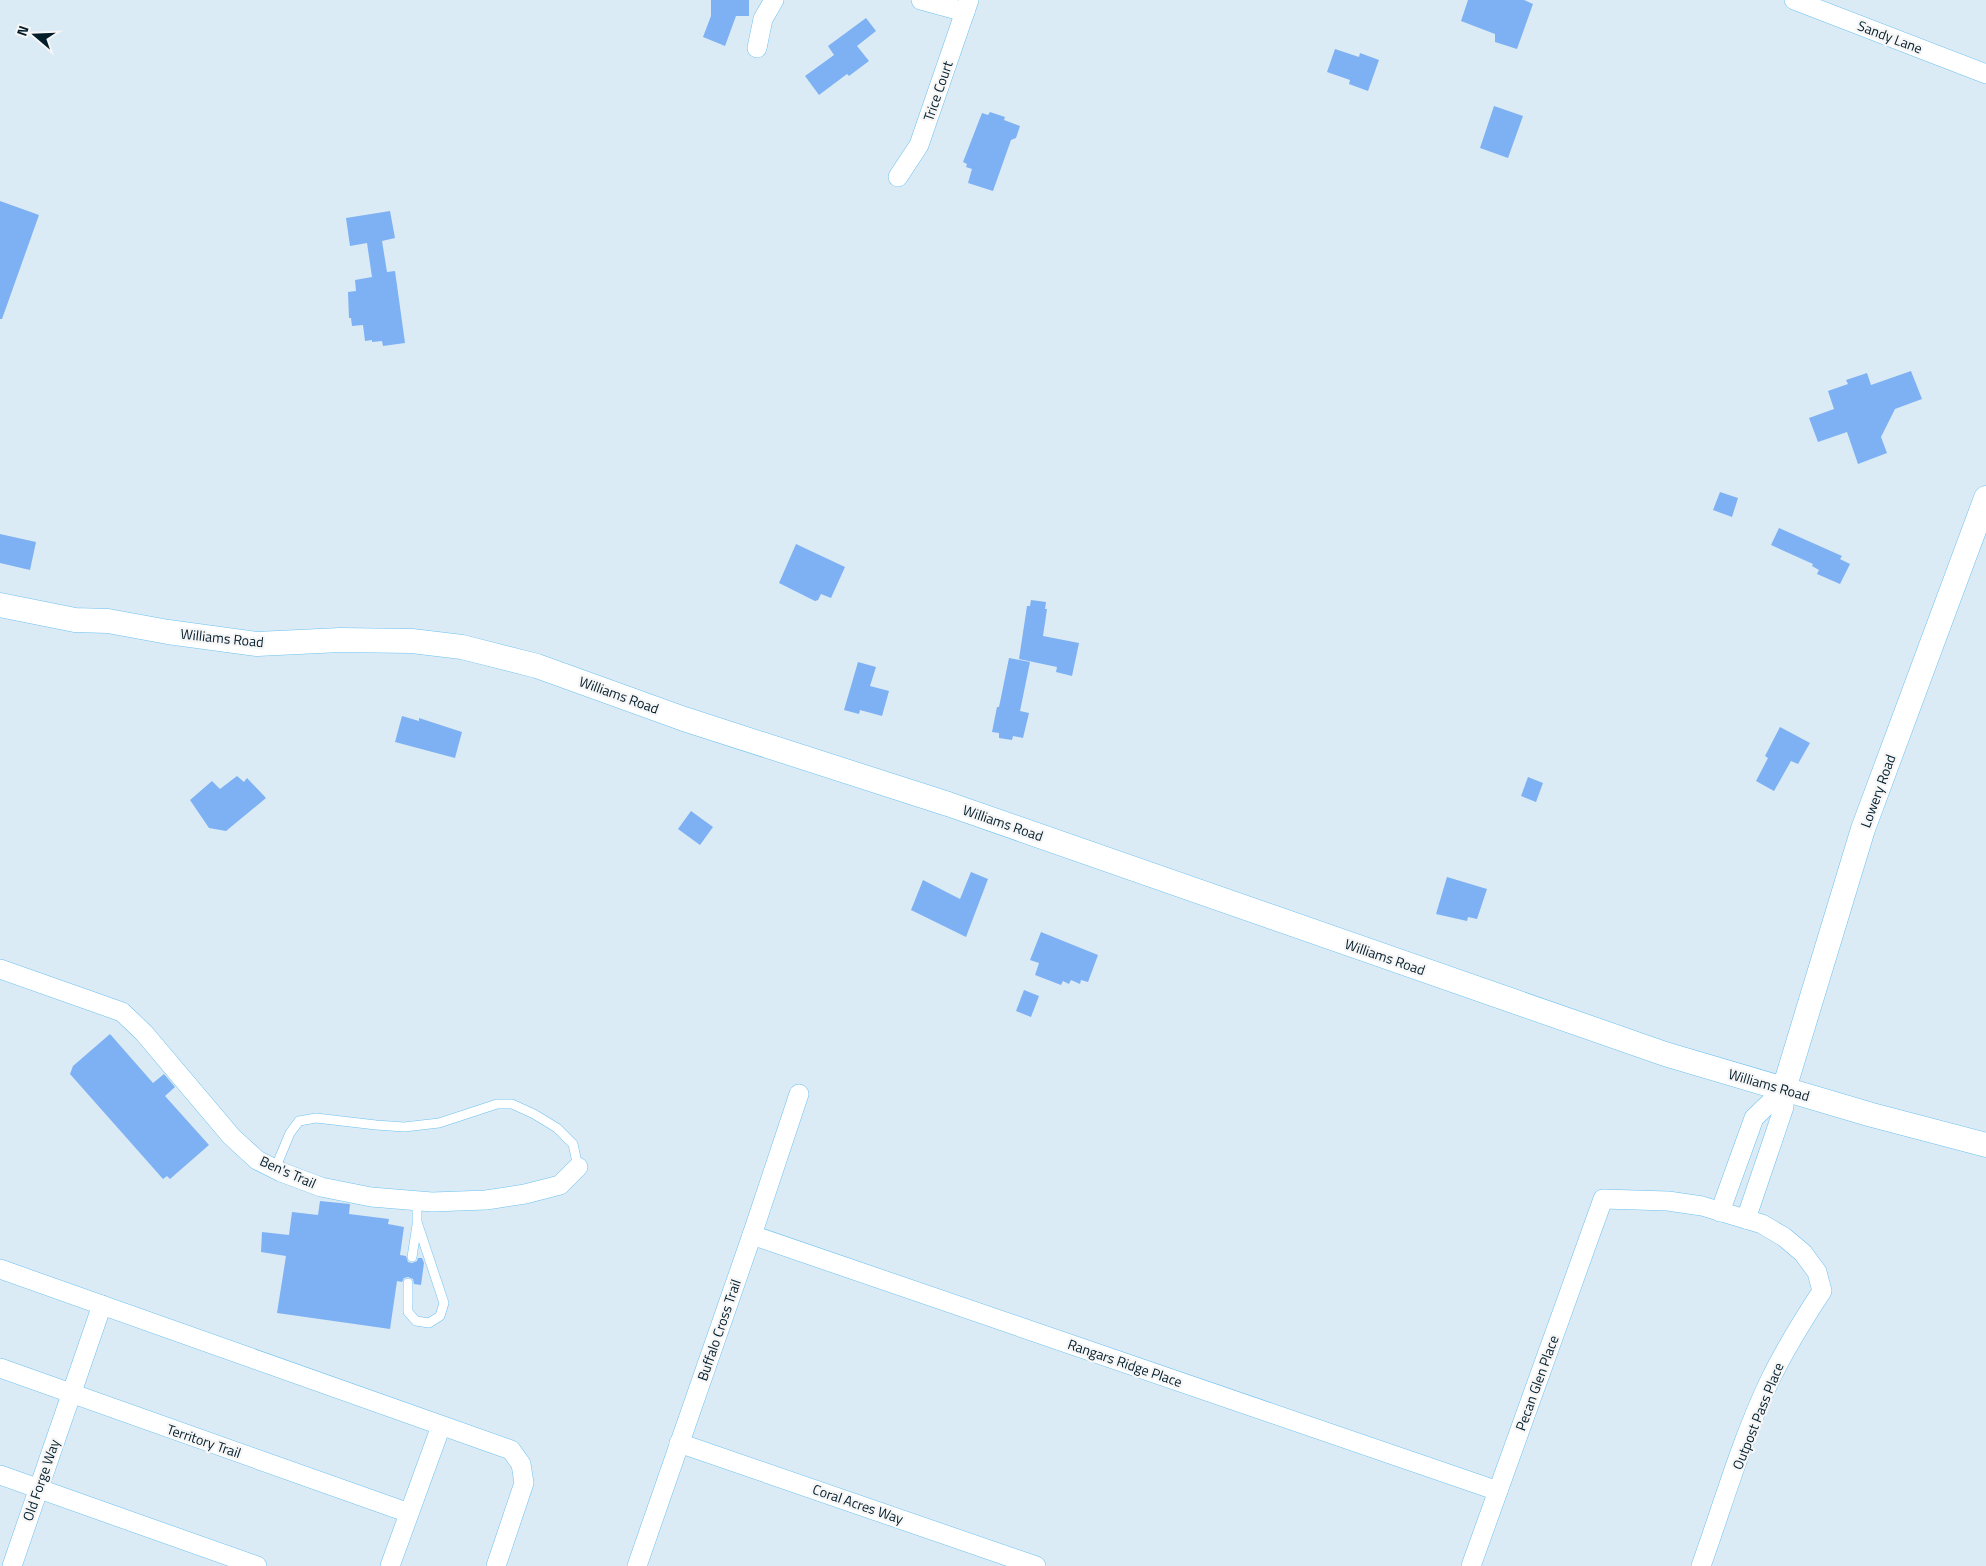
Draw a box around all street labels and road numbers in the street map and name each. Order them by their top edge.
street label: Sandy Lane [1855,15,1926,58]
street label: Trice Court [917,58,958,124]
street label: Williams Road [179,623,265,652]
street label: Williams Road [576,670,662,719]
street label: Lowery Road [1855,751,1901,830]
street label: Williams Road [960,799,1046,846]
street label: Williams Road [1342,933,1428,980]
street label: Williams Road [1726,1063,1812,1106]
street label: Ben's Trail [257,1150,320,1193]
street label: Buffalo Cross Trail [691,1276,746,1383]
street label: Pecan Glen Place [1510,1332,1564,1434]
street label: Rangars Ridge Place [1065,1333,1185,1392]
street label: Outpost Pass Place [1726,1359,1789,1473]
street label: Territory Trail [164,1418,244,1463]
street label: Old Forge Way [17,1436,64,1524]
street label: Coral Acres Way [810,1478,907,1529]

